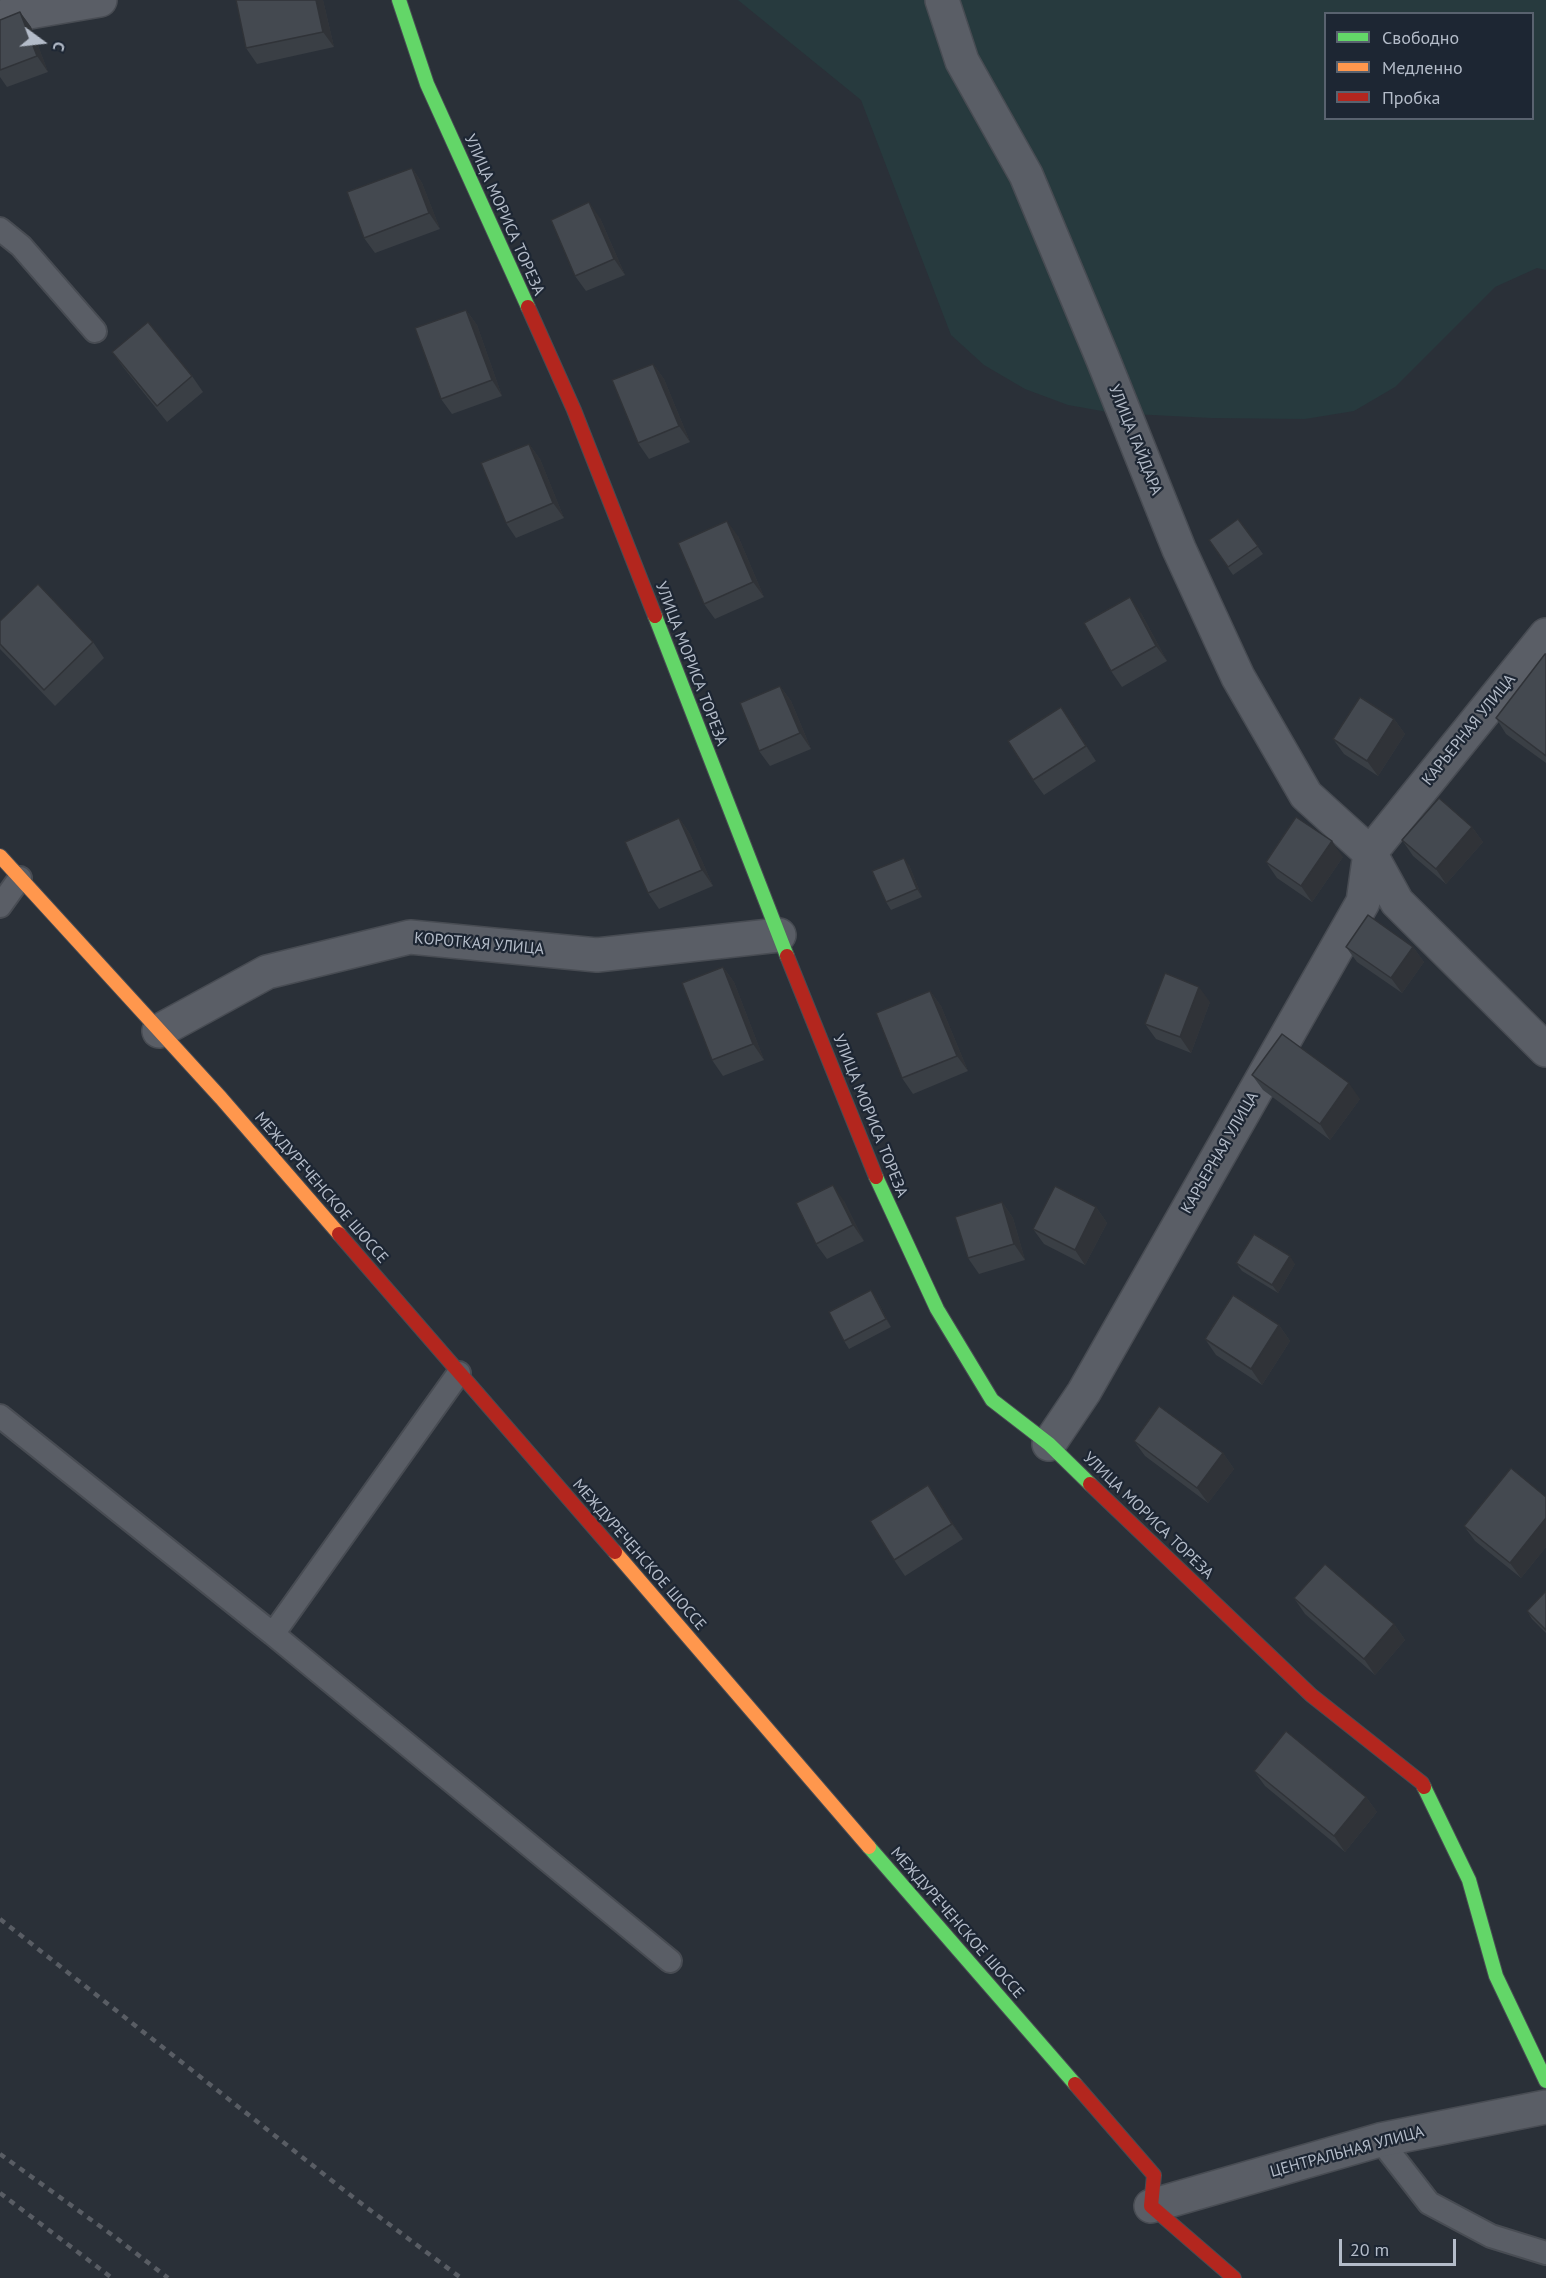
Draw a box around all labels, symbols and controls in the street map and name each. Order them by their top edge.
north arrow [12,12,72,72]
legend [1324,12,1534,120]
text: Свободно [1382,26,1459,49]
text: С [49,40,70,54]
text: Медленно [1382,56,1463,79]
text: Пробка [1382,86,1440,109]
street label: УЛИЦА МОРИСА ТОРЕЗА [460,132,548,298]
street label: УЛИЦА ГАЙДАРА [1104,382,1166,498]
street label: УЛИЦА МОРИСА ТОРЕЗА [651,579,731,749]
street label: КАРЬЕРНАЯ УЛИЦА [1418,671,1520,789]
street label: КОРОТКАЯ УЛИЦА [413,929,545,959]
street label: УЛИЦА МОРИСА ТОРЕЗА [828,1032,912,1200]
street label: КАРЬЕРНАЯ УЛИЦА [1177,1089,1263,1217]
street label: МЕЖДУРЕЧЕНСКОЕ ШОССЕ [250,1108,392,1268]
street label: УЛИЦА МОРИСА ТОРЕЗА [1079,1449,1217,1583]
street label: МЕЖДУРЕЧЕНСКОЕ ШОССЕ [568,1475,710,1635]
street label: МЕЖДУРЕЧЕНСКОЕ ШОССЕ [886,1843,1028,2003]
street label: ЦЕНТРАЛЬНАЯ УЛИЦА [1268,2122,1426,2182]
scale bar [1342,2227,1459,2265]
text: 20 m [1350,2238,1389,2261]

